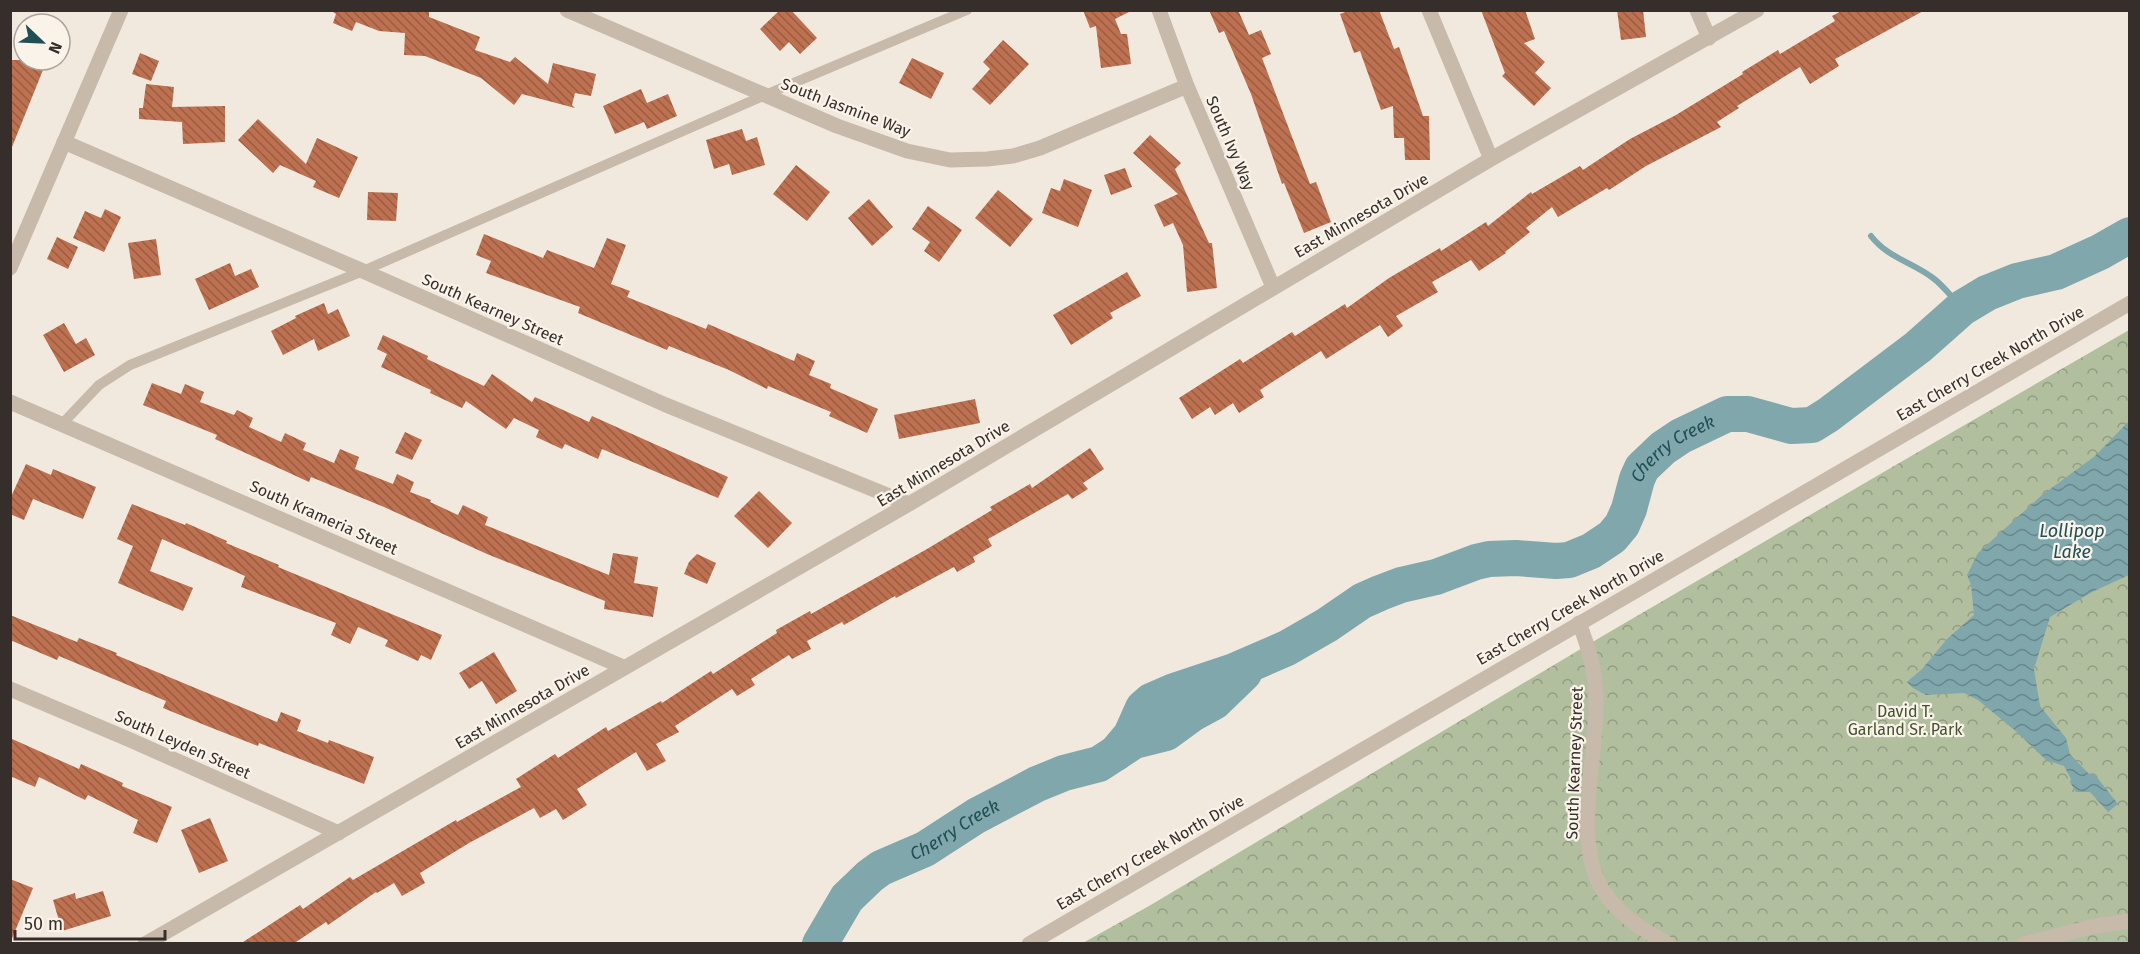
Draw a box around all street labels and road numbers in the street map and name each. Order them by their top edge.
street label: South Jasmine Way [778,74,913,141]
street label: South Ivy Way [1202,93,1259,193]
street label: East Minnesota Drive [1291,169,1432,262]
street label: South Kearney Street [419,270,567,349]
street label: East Cherry Creek North Drive [1893,302,2087,425]
street label: East Minnesota Drive [873,416,1013,511]
street label: South Krameria Street [247,476,401,559]
street label: East Cherry Creek North Drive [1473,546,1667,669]
street label: East Minnesota Drive [452,660,593,753]
street label: South Kearney Street [1562,686,1587,840]
street label: South Leyden Street [112,706,254,783]
street label: East Cherry Creek North Drive [1053,791,1247,914]

